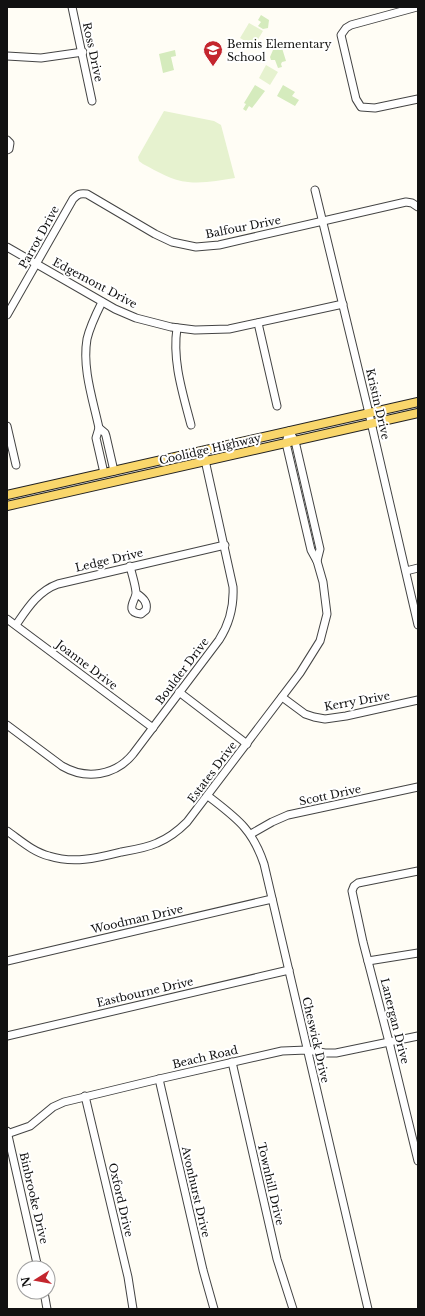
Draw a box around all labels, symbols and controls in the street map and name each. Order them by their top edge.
street label: Ross Drive [80,21,106,83]
place label: Bemis Elementary School [227,37,332,64]
school or university icon: Bemis Elementary School [202,39,224,67]
street label: Parrot Drive [16,203,62,271]
street label: Balfour Drive [204,213,282,241]
street label: Edgemont Drive [50,255,140,311]
street label: Kristin Drive [363,367,393,441]
street label: Coolidge Highway [158,430,262,468]
street label: Ledge Drive [74,545,144,575]
street label: Boulder Drive [152,635,212,707]
street label: Joanne Drive [52,636,121,693]
street label: Kerry Drive [323,688,391,714]
street label: Estates Drive [184,739,240,805]
street label: Scott Drive [298,782,362,808]
street label: Woodman Drive [89,902,184,937]
street label: Eastbourne Drive [95,974,195,1010]
street label: Lanergan Drive [378,977,412,1065]
street label: Cheswick Drive [299,996,333,1084]
street label: Beach Road [171,1043,240,1071]
street label: Townhill Drive [255,1141,287,1227]
street label: Avonhurst Drive [178,1144,213,1239]
street label: Binbrooke Drive [17,1151,51,1245]
street label: Oxford Drive [106,1162,136,1238]
north arrow [16,1260,56,1300]
text: N [18,1275,34,1288]

